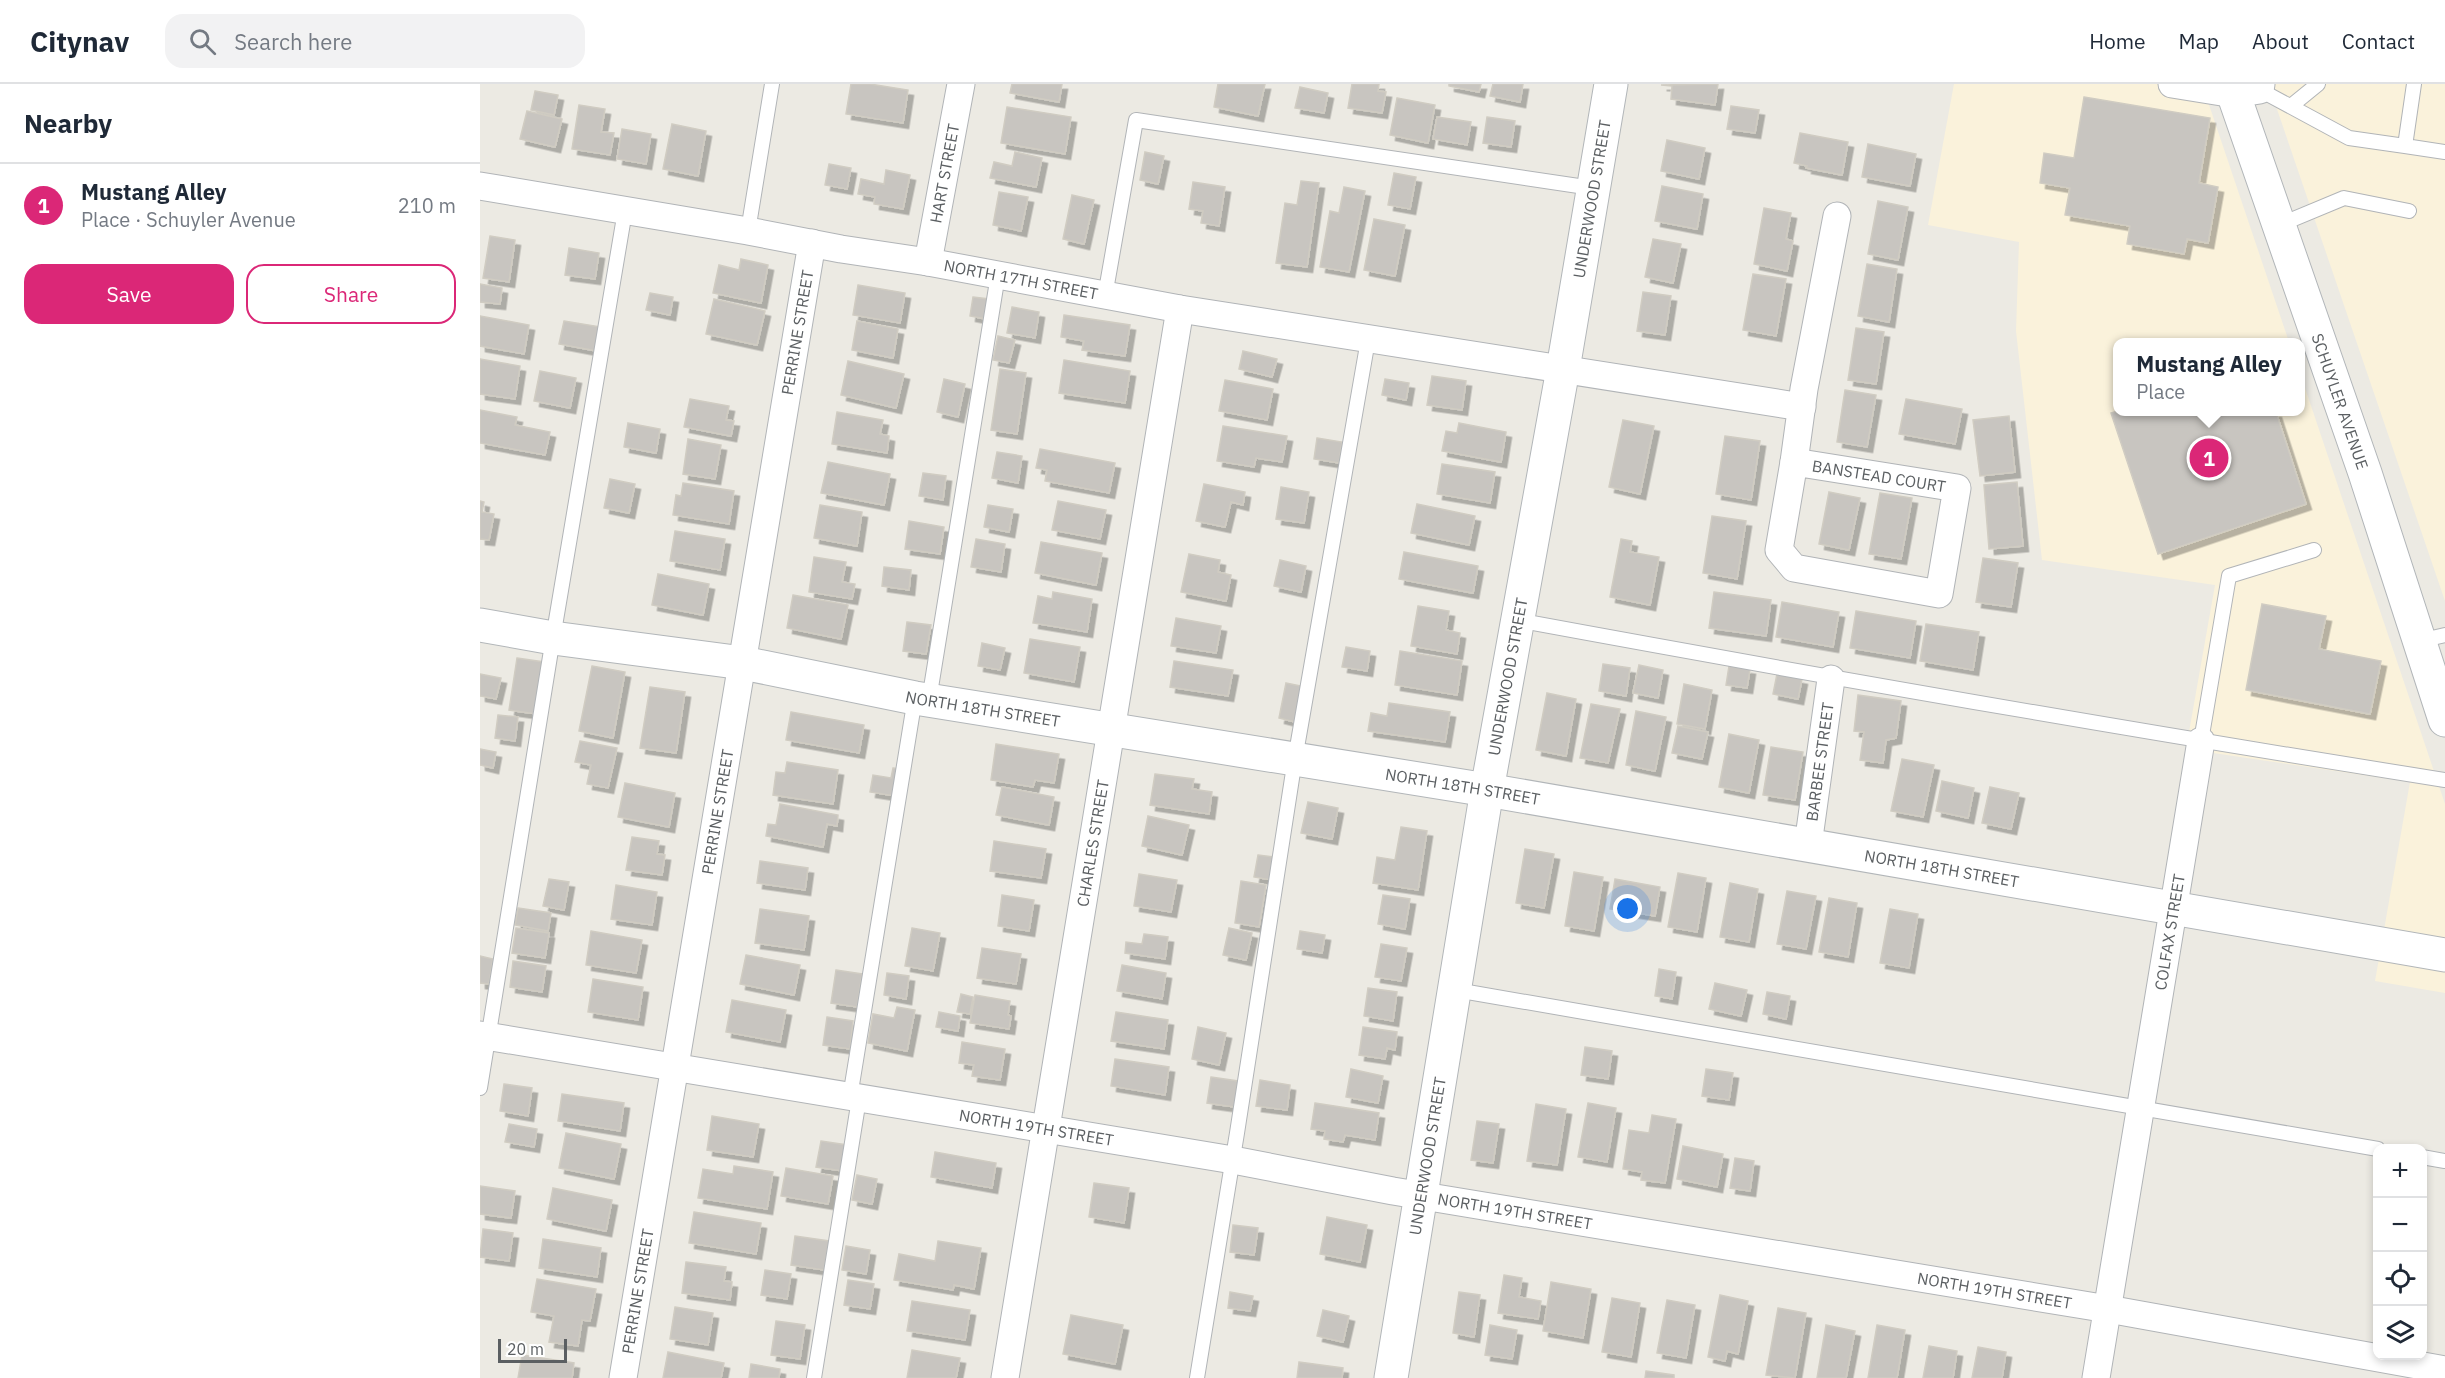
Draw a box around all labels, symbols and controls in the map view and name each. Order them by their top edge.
search box [165,14,585,68]
text: Citynav [30,23,129,60]
icon: search [186,25,219,58]
text: Search here [234,27,352,56]
text: Home [2089,27,2146,55]
text: Map [2179,27,2219,55]
text: About [2252,27,2309,55]
text: Contact [2342,27,2415,55]
text: Nearby [24,106,112,140]
street label: UNDERWOOD STREET [1568,118,1615,280]
street label: HART STREET [925,122,963,225]
text: Mustang Alley [81,177,227,206]
text: 1 [38,192,50,219]
text: 210 m [398,192,456,219]
text: Place · Schuyler Avenue [81,206,296,233]
street label: NORTH 17TH STREET [942,255,1100,304]
button: Save [24,264,234,324]
button: Share [246,264,456,324]
street label: PERRINE STREET [777,268,817,397]
street label: SCHUYLER AVENUE [2307,331,2373,472]
popup [2113,338,2305,416]
text: Mustang Alley [2136,349,2282,378]
text: Place [2136,378,2185,405]
pin: 1 [2190,436,2228,481]
street label: BANSTEAD COURT [1811,456,1947,496]
street label: UNDERWOOD STREET [1483,596,1532,757]
street label: NORTH 18TH STREET [904,686,1062,731]
street label: BARBEE STREET [1801,701,1838,823]
street label: PERRINE STREET [697,748,738,876]
street label: NORTH 18TH STREET [1384,764,1542,809]
street label: CHARLES STREET [1072,778,1113,908]
street label: NORTH 18TH STREET [1863,845,2020,891]
street label: COLFAX STREET [2150,872,2189,992]
your location [1613,894,1642,923]
street label: UNDERWOOD STREET [1404,1075,1450,1237]
street label: NORTH 19TH STREET [958,1105,1115,1150]
map controls [2373,1144,2427,1360]
button: + [2373,1144,2427,1198]
street label: NORTH 19TH STREET [1436,1189,1594,1234]
button: − [2373,1198,2427,1252]
street label: PERRINE STREET [617,1227,658,1355]
button: locate [2373,1252,2427,1306]
street label: NORTH 19TH STREET [1916,1268,2073,1313]
button: layers [2373,1306,2427,1360]
scale bar [498,1336,567,1364]
text: 20 m [507,1339,544,1359]

